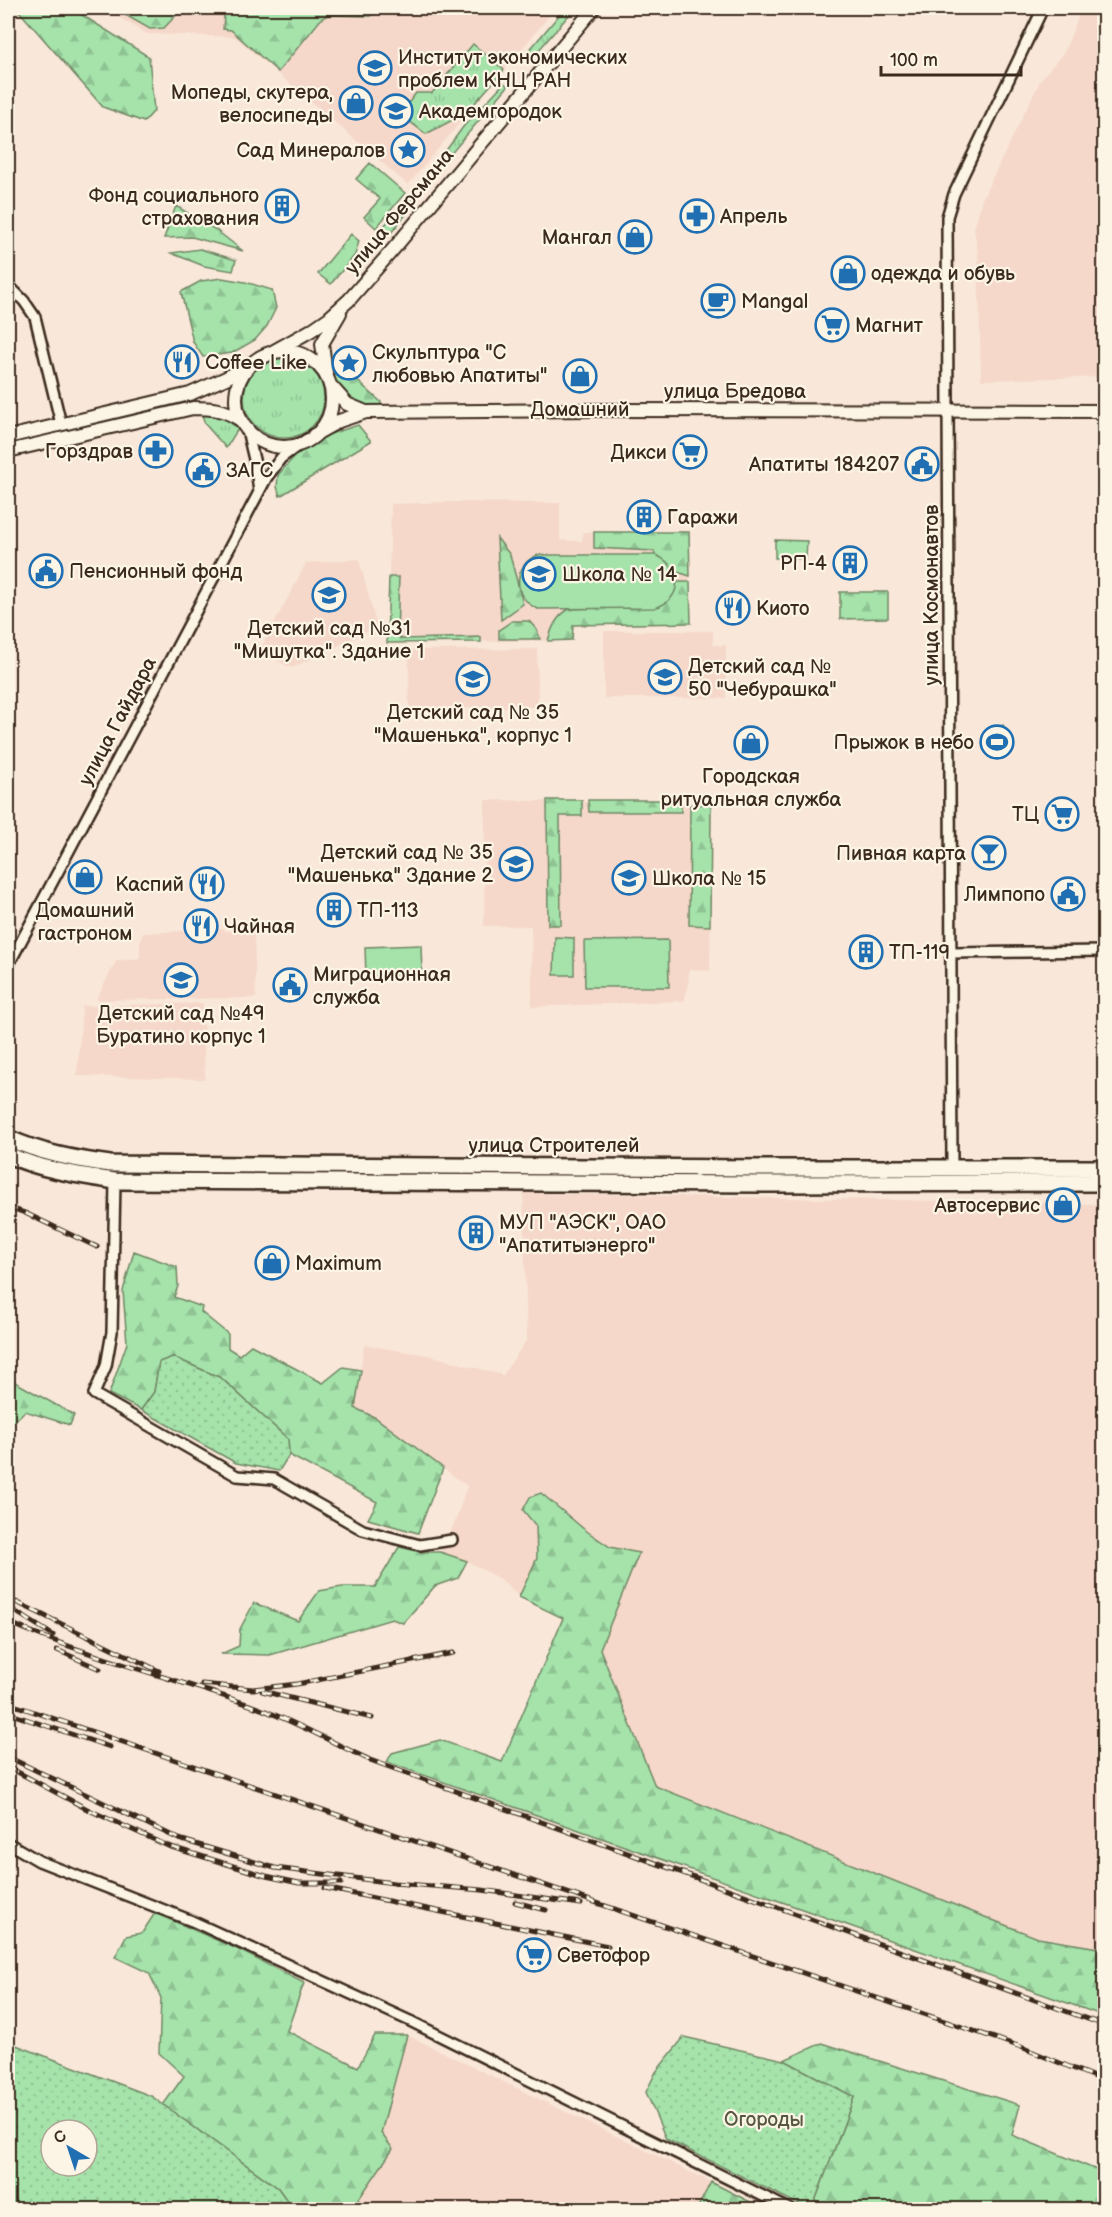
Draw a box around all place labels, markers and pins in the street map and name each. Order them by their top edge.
place label: Институт экономических проблем КНЦ РАН [398,46,627,93]
school or university icon: Институт экономических проблем КНЦ РАН [357,50,393,86]
place label: Мопеды, скутера, велосипеды [171,81,333,128]
shop icon: Мопеды, скутера, велосипеды [338,85,374,121]
school or university icon: Академгородок [378,93,414,129]
place label: Академгородок [418,100,562,124]
place icon: Сад Минералов [390,132,426,168]
place label: Сад Минералов [236,139,386,163]
place label: Фонд социального страхования [88,184,259,231]
building icon: Фонд социального страхования [264,188,300,224]
pharmacy icon: Апрель [679,198,715,234]
place label: Апрель [719,205,787,229]
shop icon: Мангал [617,219,653,255]
place label: Мангал [542,226,612,250]
shop icon: одежда и обувь [830,255,866,291]
place label: одежда и обувь [871,262,1015,286]
cafe icon: Mangal [700,283,736,319]
place label: Mangal [741,290,808,314]
supermarket icon: Магнит [814,307,850,343]
place label: Магнит [855,314,924,338]
place label: Скульптура "С любовью Апатиты" [372,341,547,388]
restaurant icon: Coffee Like [164,344,200,380]
place icon: Скульптура "С любовью Апатиты" [331,345,367,381]
place label: Coffee Like [205,351,307,375]
shop icon: Домашний [562,358,598,394]
place label: Домашний [531,398,629,422]
pharmacy icon: Горздрав [138,433,174,469]
supermarket icon: Дикси [672,434,708,470]
place label: Горздрав [45,440,134,464]
place label: Дикси [610,441,667,465]
public building icon: Апатиты 184207 [904,446,940,482]
public building icon: ЗАГС [185,452,221,488]
place label: Апатиты 184207 [748,453,899,477]
place label: ЗАГС [226,459,274,483]
building icon: Гаражи [626,499,662,535]
place label: Гаражи [667,506,738,530]
building icon: РП-4 [832,545,868,581]
place label: РП-4 [780,552,827,576]
public building icon: Пенсионный фонд [28,553,64,589]
school or university icon: Школа № 14 [521,556,557,592]
place label: Пенсионный фонд [69,560,242,584]
place label: Школа № 14 [562,563,677,587]
school or university icon: Детский сад №31 "Мишутка". Здание 1 [311,577,347,613]
restaurant icon: Киото [715,590,751,626]
place label: Киото [756,597,809,621]
place label: Детский сад №31 "Мишутка". Здание 1 [234,617,424,664]
place label: Детский сад № 50 "Чебурашка" [688,655,837,702]
school or university icon: Детский сад № 50 "Чебурашка" [647,659,683,695]
school or university icon: Детский сад № 35 "Машенька", корпус 1 [455,661,491,697]
place label: Детский сад № 35 "Машенька", корпус 1 [374,701,572,748]
sports icon: Прыжок в небо [979,724,1015,760]
shop icon: Городская ритуальная служба [733,725,769,761]
place label: Прыжок в небо [834,731,974,755]
place label: Городская ритуальная служба [661,765,842,812]
supermarket icon: ТЦ [1044,796,1080,832]
place label: ТЦ [1012,803,1040,827]
bar icon: Пивная карта [971,835,1007,871]
place label: Детский сад № 35 "Машенька" Здание 2 [288,841,493,888]
place label: Пивная карта [836,842,966,866]
school or university icon: Детский сад № 35 "Машенька" Здание 2 [498,846,534,882]
shop icon: Домашний гастроном [67,859,103,895]
school or university icon: Школа № 15 [611,860,647,896]
restaurant icon: Каспий [189,866,225,902]
place label: Школа № 15 [652,867,767,891]
place label: Каспий [115,873,184,897]
public building icon: Лимпопо [1050,876,1086,912]
place label: Лимпопо [963,883,1045,907]
building icon: ТП-113 [316,892,352,928]
place label: Домашний гастроном [36,899,134,946]
place label: ТП-113 [357,899,419,923]
restaurant icon: Чайная [183,908,219,944]
place label: Чайная [224,915,295,939]
building icon: ТП-119 [848,934,884,970]
place label: ТП-119 [889,941,950,965]
school or university icon: Детский сад №49 Буратино корпус 1 [163,962,199,998]
place label: Миграционная служба [313,963,451,1010]
public building icon: Миграционная служба [272,967,308,1003]
place label: Детский сад №49 Буратино корпус 1 [96,1002,266,1049]
shop icon: Автосервис [1045,1187,1081,1223]
place label: Автосервис [933,1194,1040,1218]
place label: МУП "АЭСК", ОАО "Апатитыэнерго" [499,1211,666,1258]
building icon: МУП "АЭСК", ОАО "Апатитыэнерго" [458,1215,494,1251]
shop icon: Maximum [254,1245,290,1281]
place label: Maximum [295,1252,382,1276]
supermarket icon: Светофор [516,1937,552,1973]
place label: Светофор [557,1944,651,1968]

